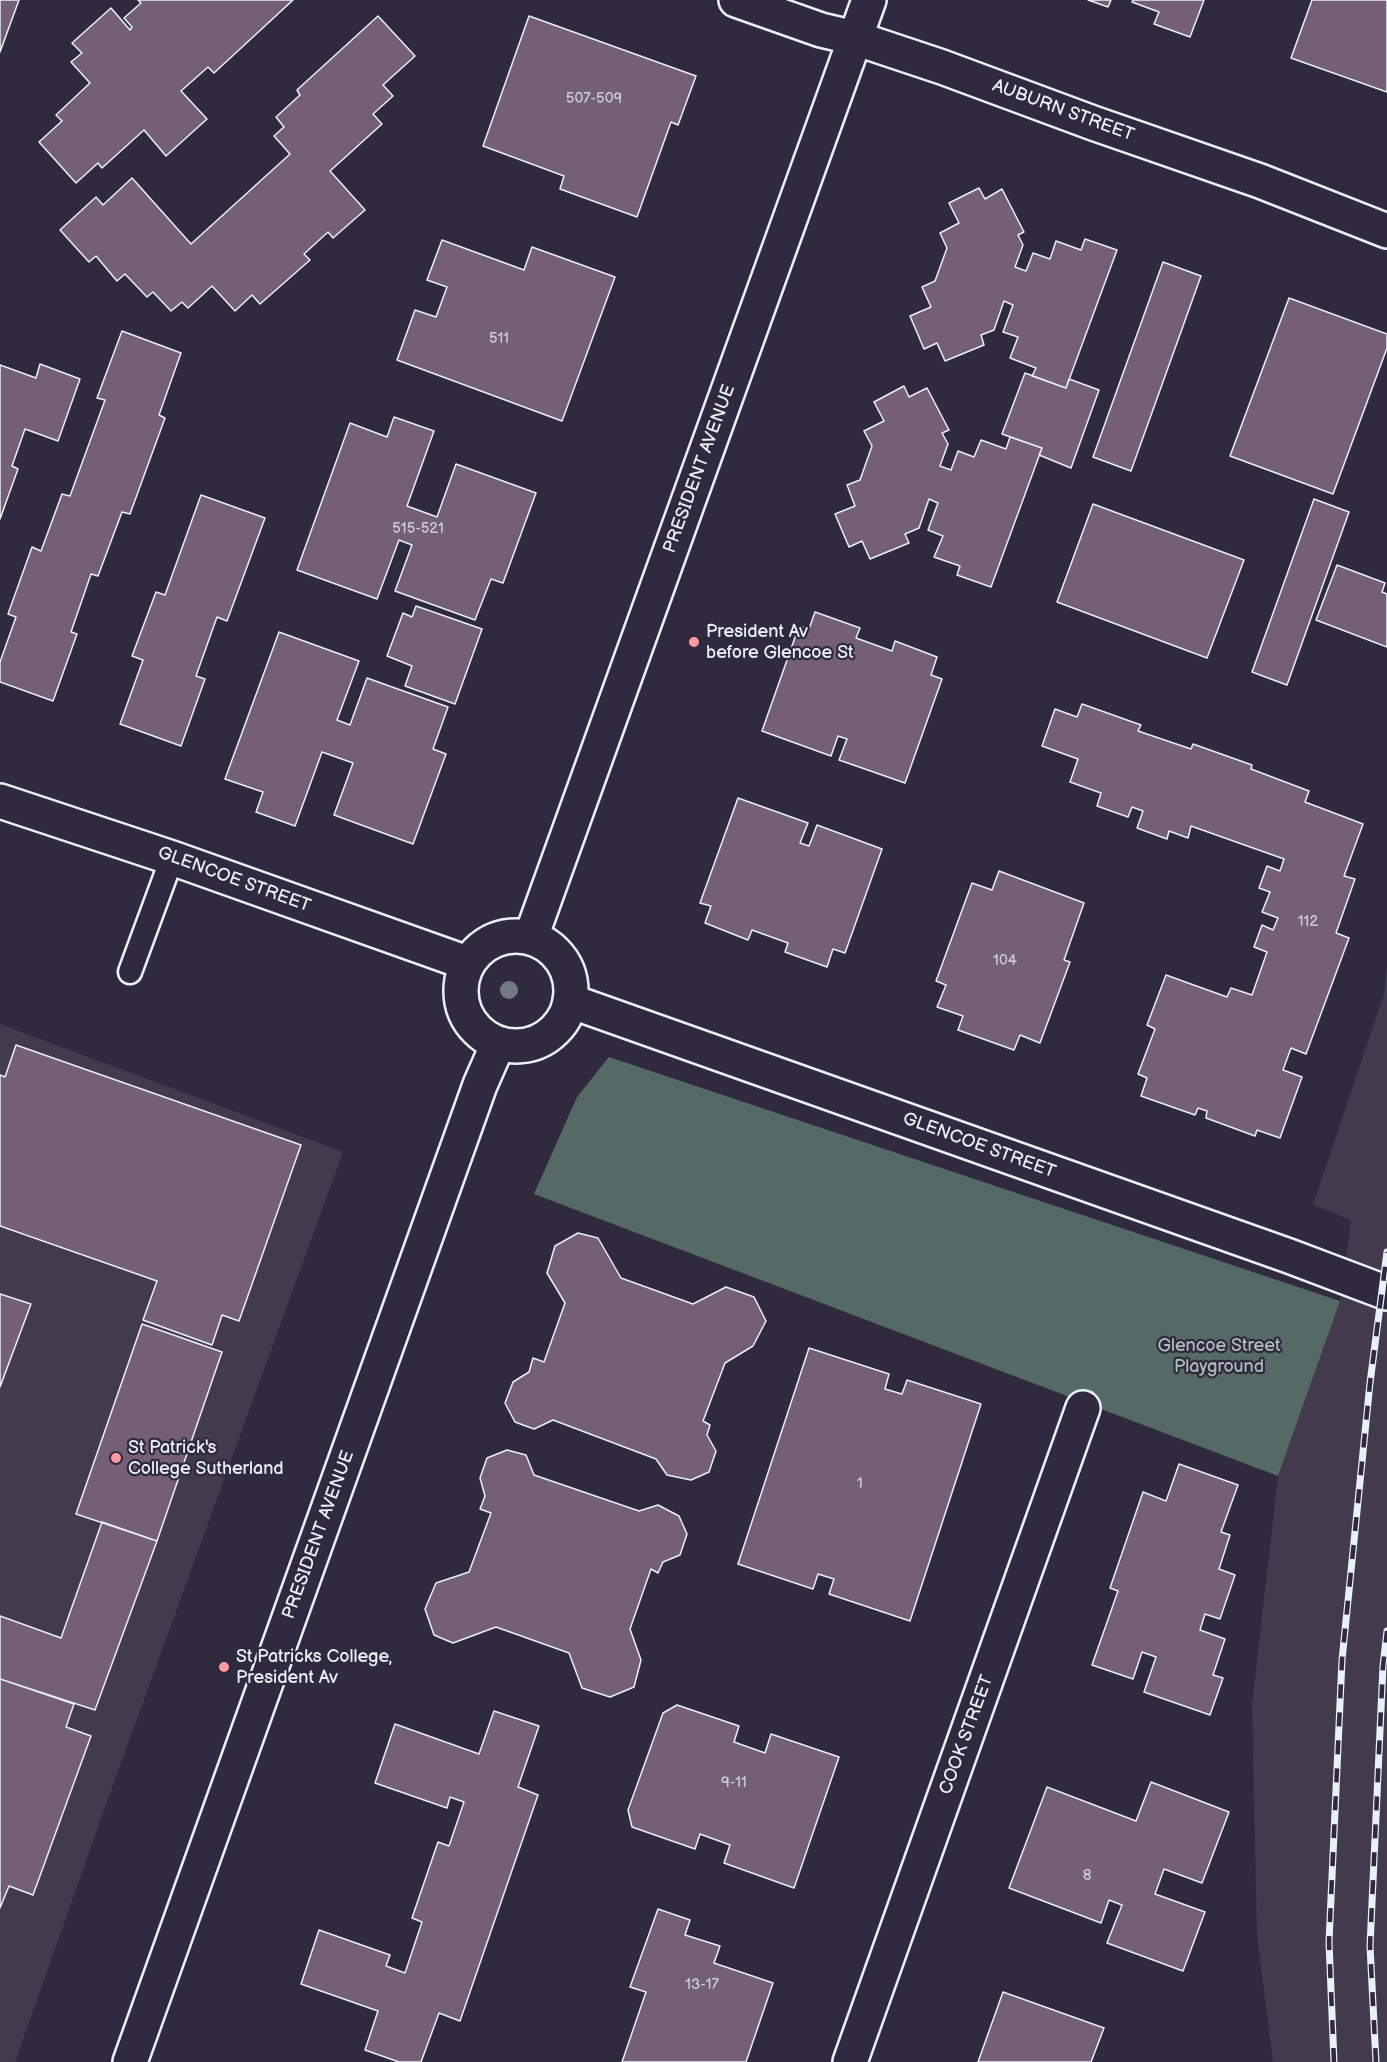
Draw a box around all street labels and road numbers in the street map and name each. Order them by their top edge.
street label: AUBURN STREET [989,75,1137,147]
street label: PRESIDENT AVENUE [659,382,741,556]
street label: GLENCOE STREET [155,842,313,918]
street label: GLENCOE STREET [900,1108,1058,1184]
street label: PRESIDENT AVENUE [278,1448,360,1622]
street label: COOK STREET [935,1672,999,1798]

